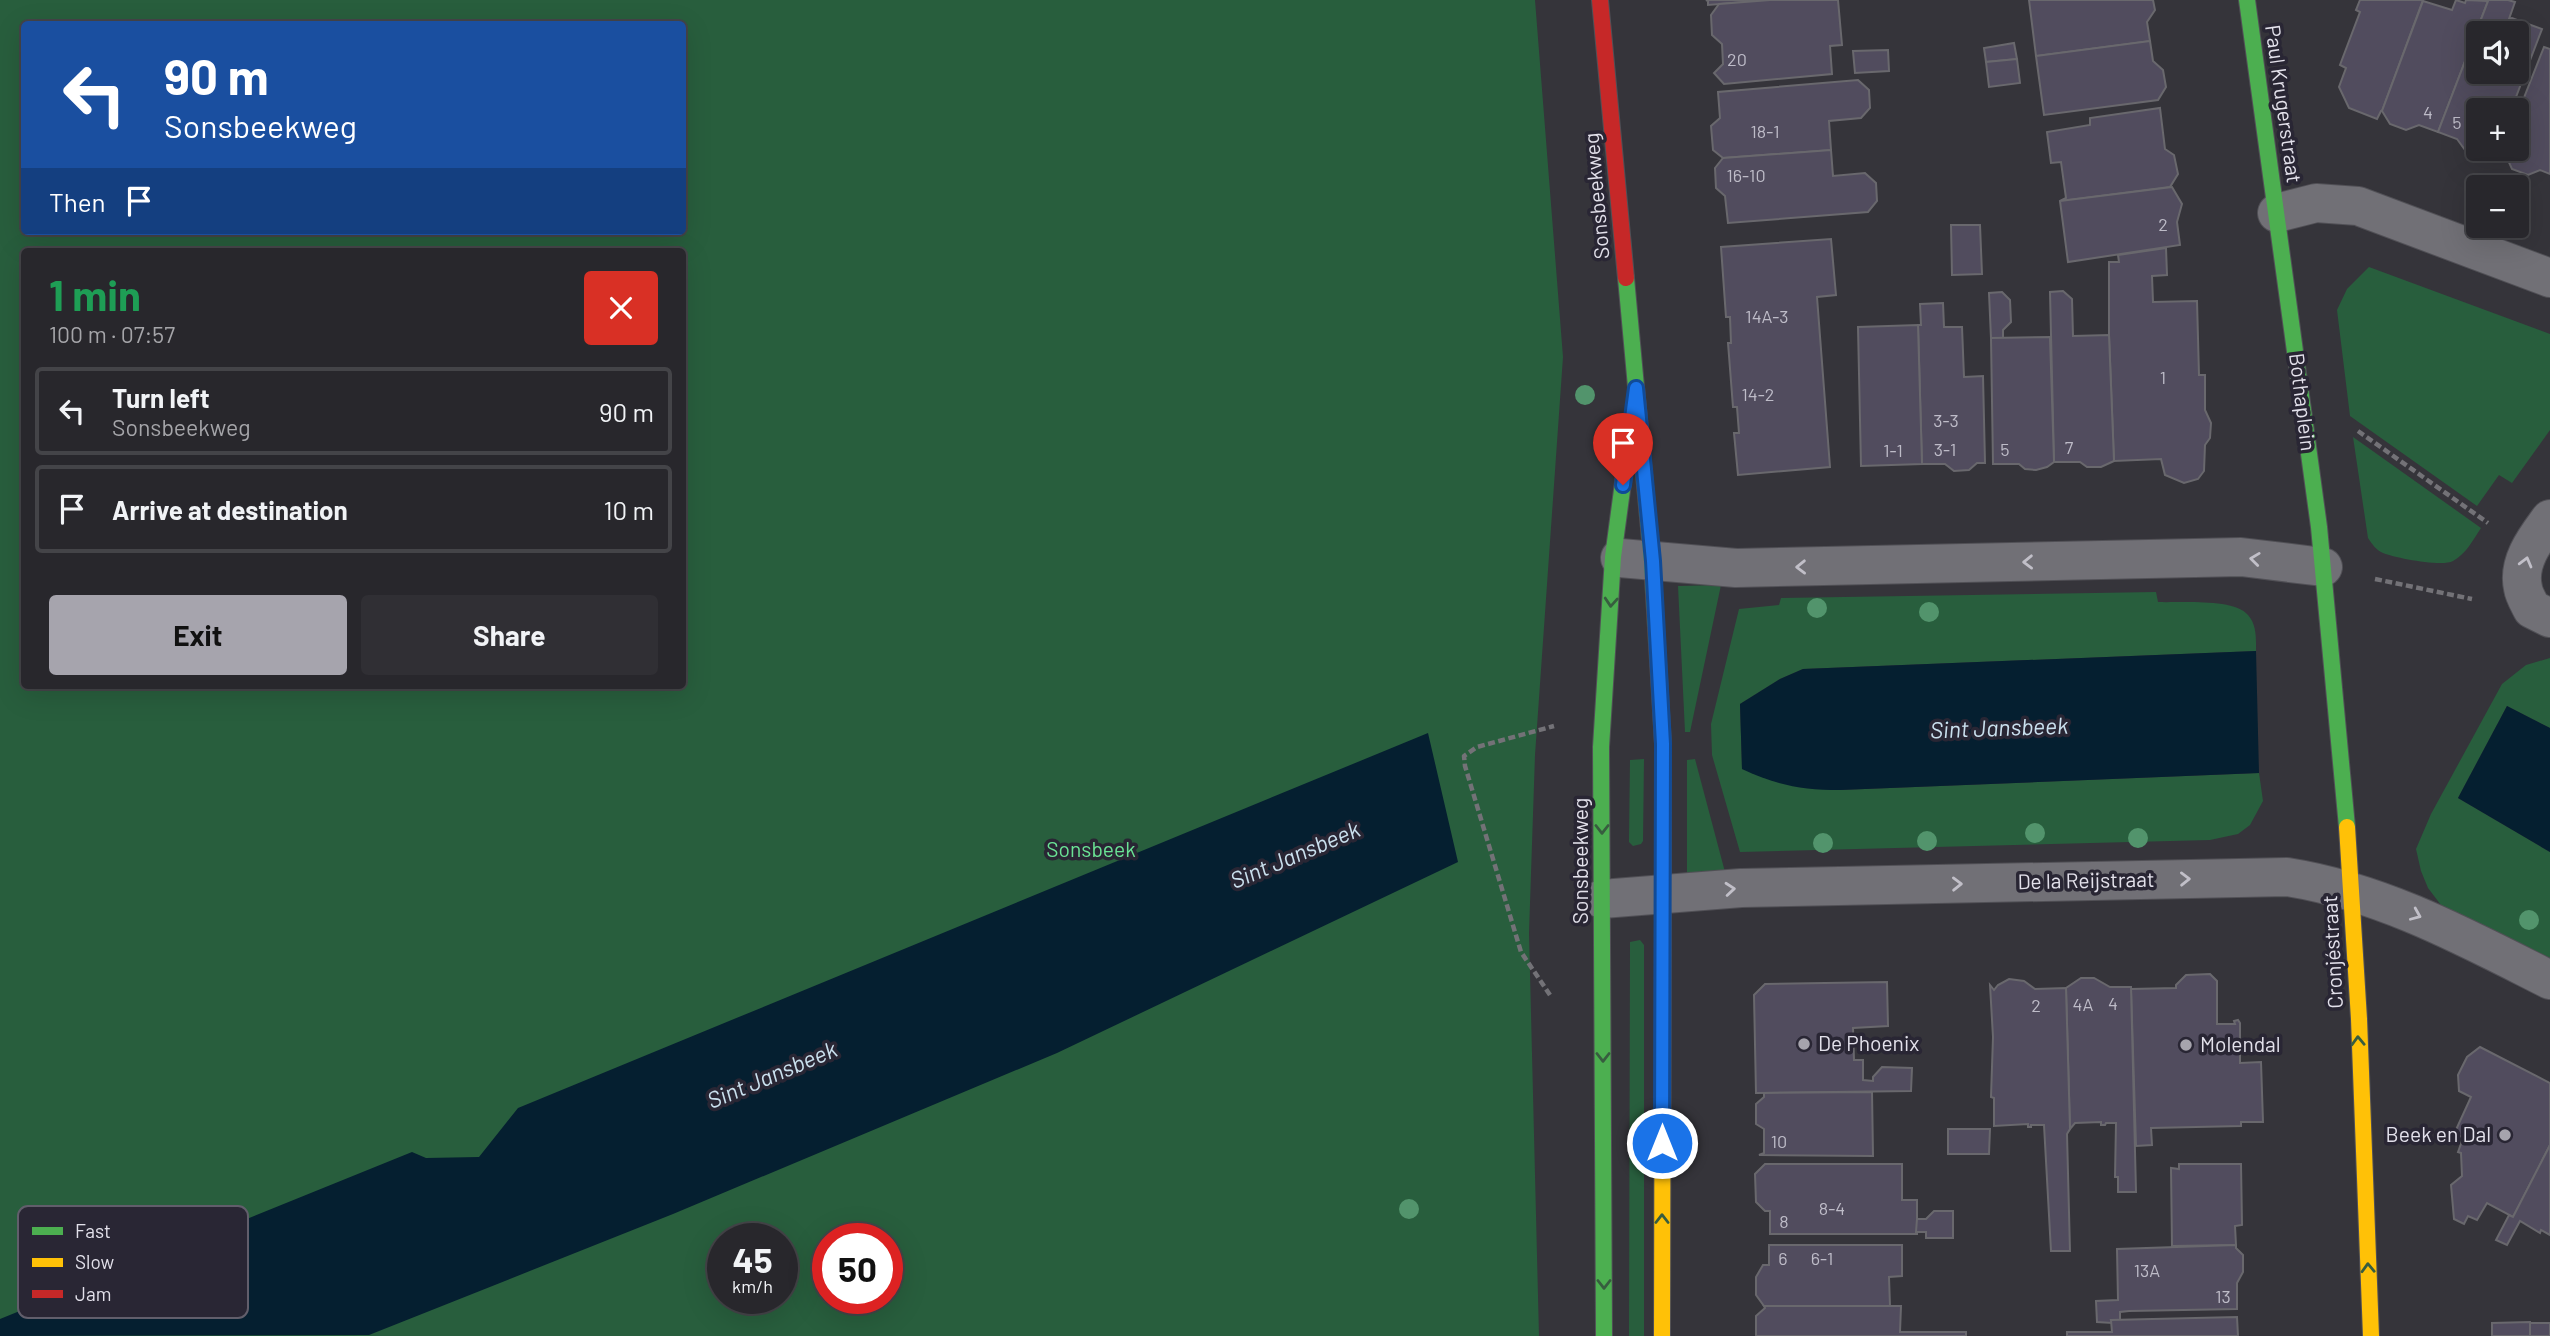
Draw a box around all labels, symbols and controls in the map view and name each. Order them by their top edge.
map controls [2466,21,2529,238]
button: sound [2466,21,2529,84]
street label: Paul Krugerstraat [2261,23,2308,184]
text: 90 m [164,46,269,105]
house number: 20 [1727,48,1747,70]
icon: left [49,49,140,140]
button: + [2466,98,2529,161]
house number: 4 [2423,101,2433,123]
text: Sonsbeekweg [164,106,357,144]
house number: 5 [2452,111,2462,133]
house number: 18-1 [1750,120,1780,142]
street label: Sonsbeekweg [1578,132,1613,260]
house number: 16-10 [1726,164,1766,186]
button: − [2466,175,2529,238]
icon: arrive [120,182,158,220]
text: Then [49,186,106,217]
house number: 2 [2158,213,2168,235]
text: 1 min [49,269,141,319]
button: close [584,271,658,345]
house number: 14A-3 [1745,305,1789,327]
text: 100 m · 07:57 [49,320,175,348]
street label: Bothaplein [2285,351,2322,452]
house number: 1 [2160,366,2166,388]
text: Turn left [112,382,210,413]
house number: 14-2 [1742,383,1774,405]
icon: left [53,392,91,430]
text: 90 m [599,396,654,427]
house number: 3-3 [1933,409,1959,431]
text: Sonsbeekweg [112,413,251,441]
pin [1593,413,1653,485]
icon: arrive [1604,424,1642,462]
house number: 7 [2065,436,2074,458]
house number: 3-1 [1934,438,1956,460]
house number: 5 [2000,438,2010,460]
house number: 1-1 [1883,439,1903,461]
icon: arrive [53,490,91,528]
text: Arrive at destination [112,494,348,525]
text: 10 m [604,494,654,525]
one-way arrow [2250,551,2261,566]
one-way arrow [2022,554,2033,569]
one-way arrow [2518,556,2532,568]
one-way arrow [1795,559,1806,574]
button: Exit [49,595,347,675]
button: Share [361,595,658,675]
one-way arrow [1604,597,1619,608]
water label: Sint Jansbeek [1929,711,2068,743]
street label: Sonsbeekweg [1567,798,1592,924]
water label: Sint Jansbeek [1226,814,1364,894]
one-way arrow [1594,825,1610,835]
park label: Sonsbeek [1046,836,1136,861]
street label: De la Reijstraat [2017,866,2155,893]
one-way arrow [2179,872,2190,887]
one-way arrow [1952,876,1963,892]
one-way arrow [1725,882,1736,897]
street label: Cronjéstraat [2316,895,2347,1009]
one-way arrow [2409,907,2421,921]
house number: 4 [2108,992,2118,1014]
house number: 4A [2073,993,2093,1015]
house number: 2 [2031,994,2041,1016]
place label: De Phoenix [1818,1030,1919,1055]
place label: Molendal [2200,1031,2281,1056]
water label: Sint Jansbeek [703,1034,841,1114]
one-way arrow [2351,1035,2366,1046]
marker: De Phoenix [1796,1036,1812,1052]
marker: Molendal [2178,1037,2194,1053]
one-way arrow [1595,1052,1611,1063]
position arrow [1625,1106,1699,1180]
place label: Beek en Dal [2386,1121,2491,1146]
marker: Beek en Dal [2497,1127,2513,1143]
house number: 10 [1771,1130,1787,1152]
house number: 8-4 [1819,1197,1845,1219]
legend [18,1206,248,1318]
house number: 8 [1779,1210,1789,1232]
one-way arrow [1654,1213,1670,1224]
text: Fast [75,1219,111,1242]
speed limit sign: 50 [812,1223,903,1314]
text: 45 [732,1238,773,1280]
house number: 6 [1778,1247,1788,1269]
house number: 6-1 [1811,1247,1833,1269]
text: Slow [75,1250,114,1273]
house number: 13A [2134,1259,2160,1281]
one-way arrow [2361,1262,2376,1273]
text: km/h [732,1275,773,1297]
one-way arrow [1596,1280,1612,1290]
text: Jam [75,1282,111,1305]
house number: 13 [2215,1285,2231,1307]

